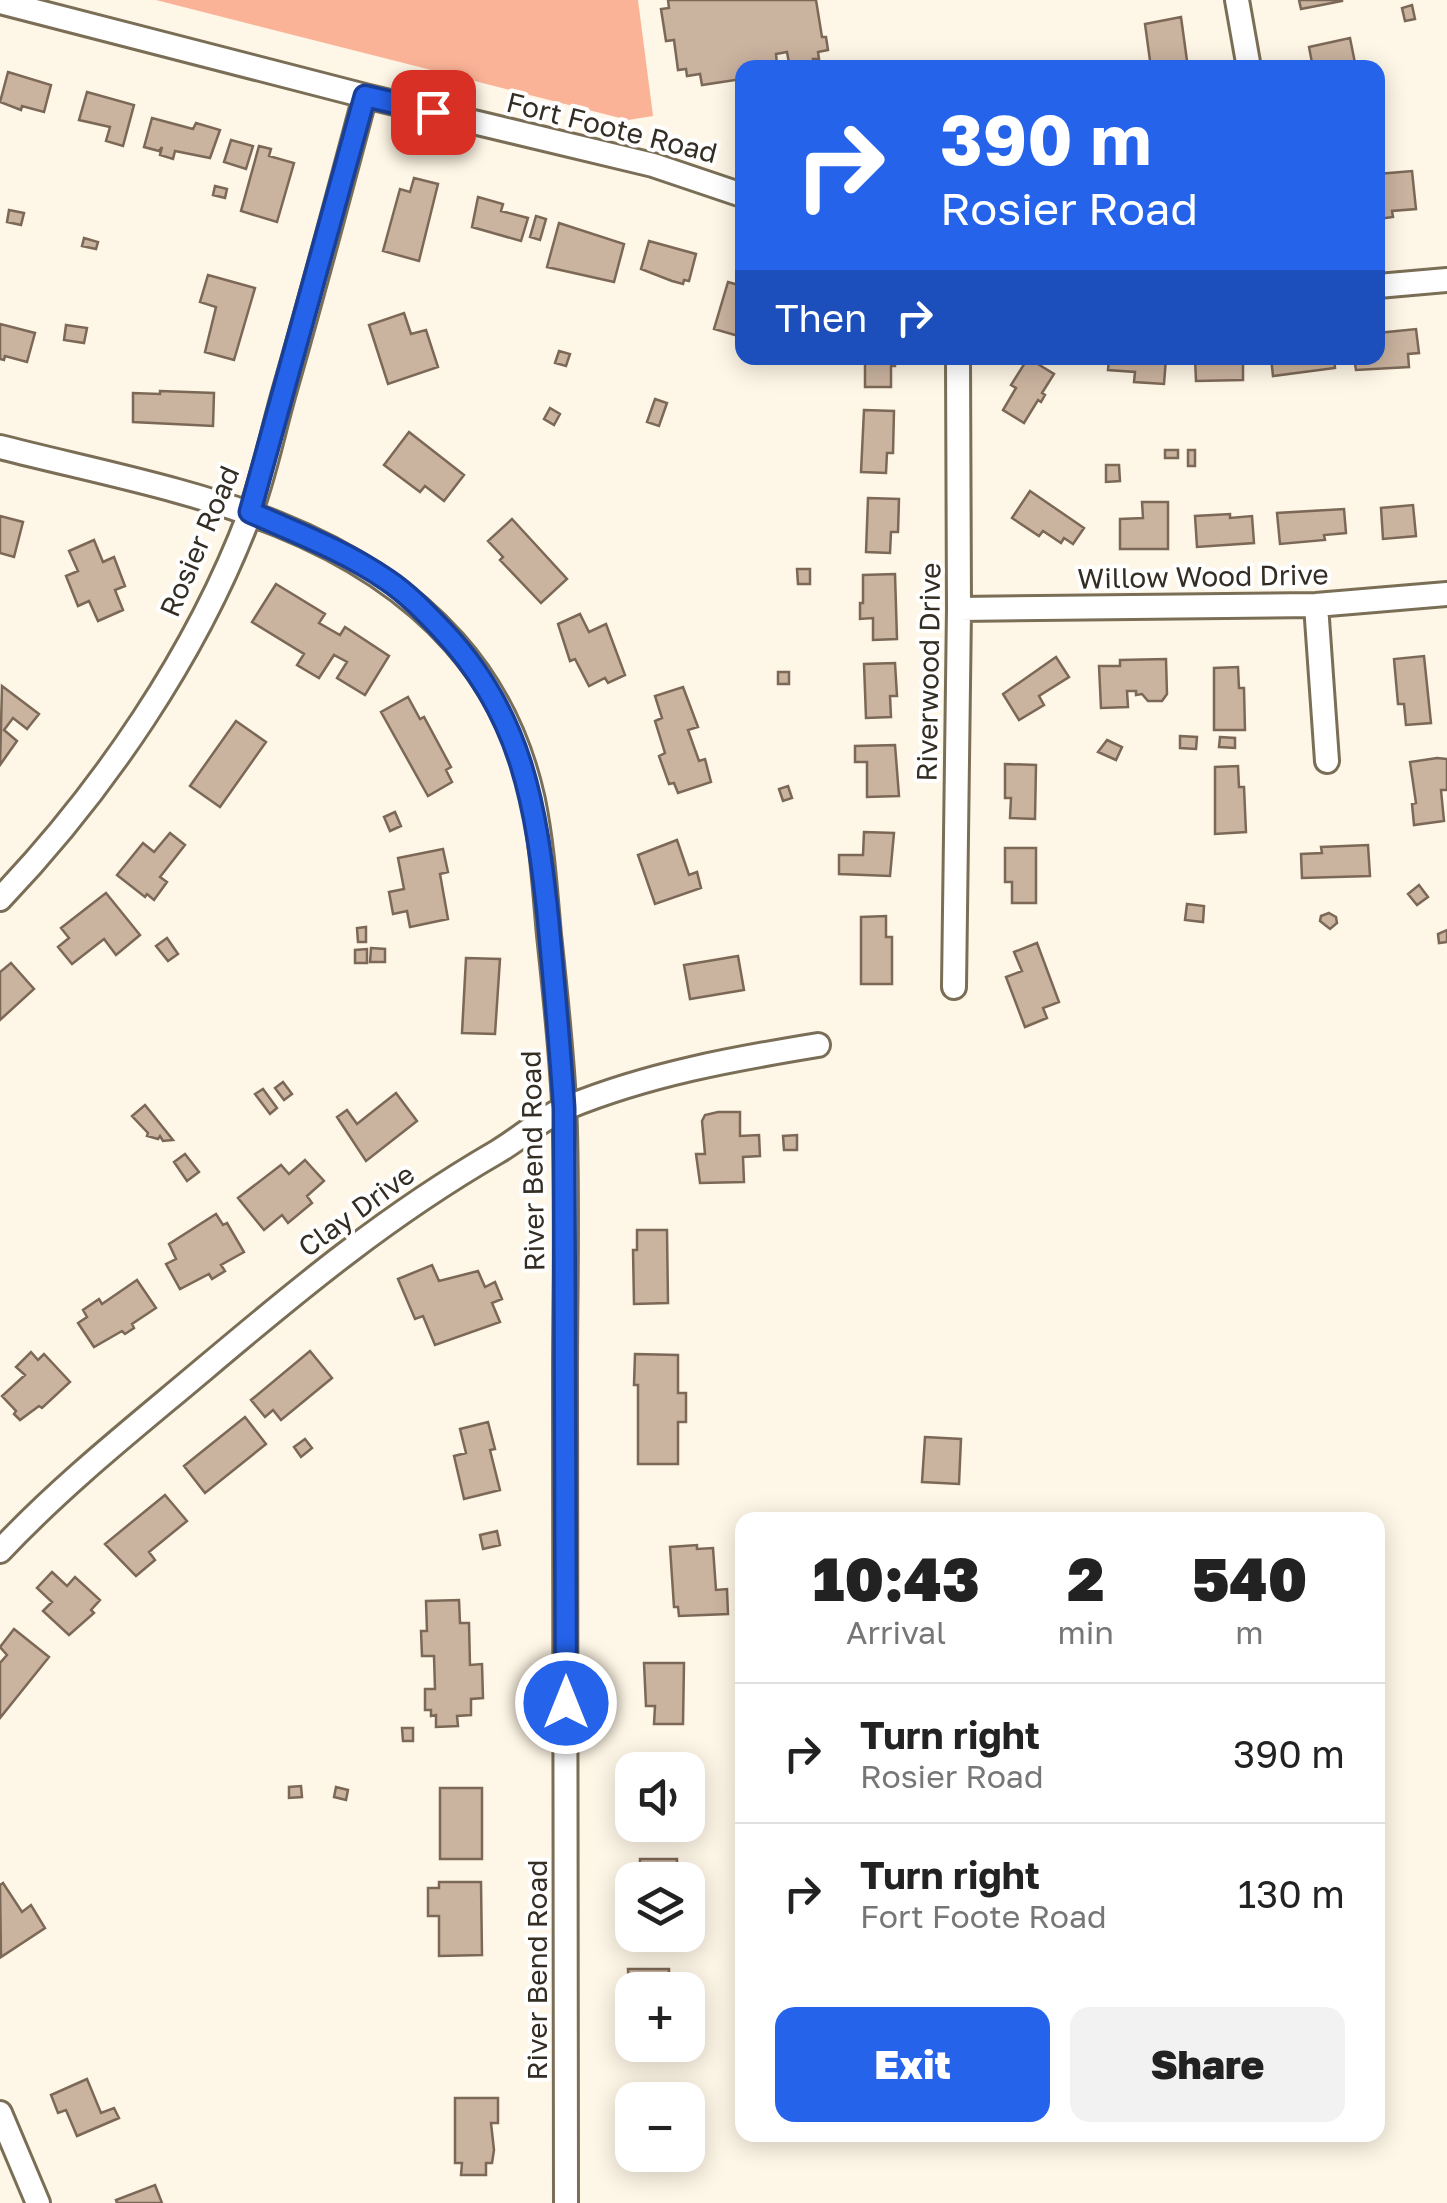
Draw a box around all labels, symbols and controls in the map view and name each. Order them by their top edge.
pin [391,70,476,155]
icon: arrive [406,85,461,140]
street label: Fort Foote Road [503,85,721,169]
text: 390 m [940,96,1151,180]
icon: right [775,100,905,230]
text: Rosier Road [940,181,1198,235]
icon: right [887,290,942,345]
text: Then [775,295,867,340]
street label: Rosier Road [152,461,246,621]
street label: Willow Wood Drive [1077,557,1329,595]
street label: Riverwood Drive [910,562,946,782]
street label: River Bend Road [514,1050,550,1272]
street label: Clay Drive [292,1157,420,1263]
text: 10:43 [813,1542,980,1614]
text: 2 [1067,1542,1104,1614]
text: 540 [1192,1542,1307,1614]
text: Arrival [846,1613,946,1651]
text: min [1057,1613,1114,1651]
text: m [1235,1613,1264,1651]
position arrow [514,1651,618,1755]
text: Turn right [860,1712,1040,1757]
icon: right [775,1726,830,1781]
text: 390 m [1233,1731,1345,1776]
map controls [615,1752,705,2172]
button: sound [615,1752,705,1842]
text: Rosier Road [860,1757,1044,1795]
text: Turn right [860,1852,1040,1897]
street label: River Bend Road [520,1860,553,2080]
button: layers [615,1862,705,1952]
icon: right [775,1866,830,1921]
text: 130 m [1238,1871,1345,1916]
text: Fort Foote Road [860,1897,1107,1935]
button: + [615,1972,705,2062]
button: Exit [775,2007,1050,2122]
button: Share [1070,2007,1345,2122]
button: − [615,2082,705,2172]

